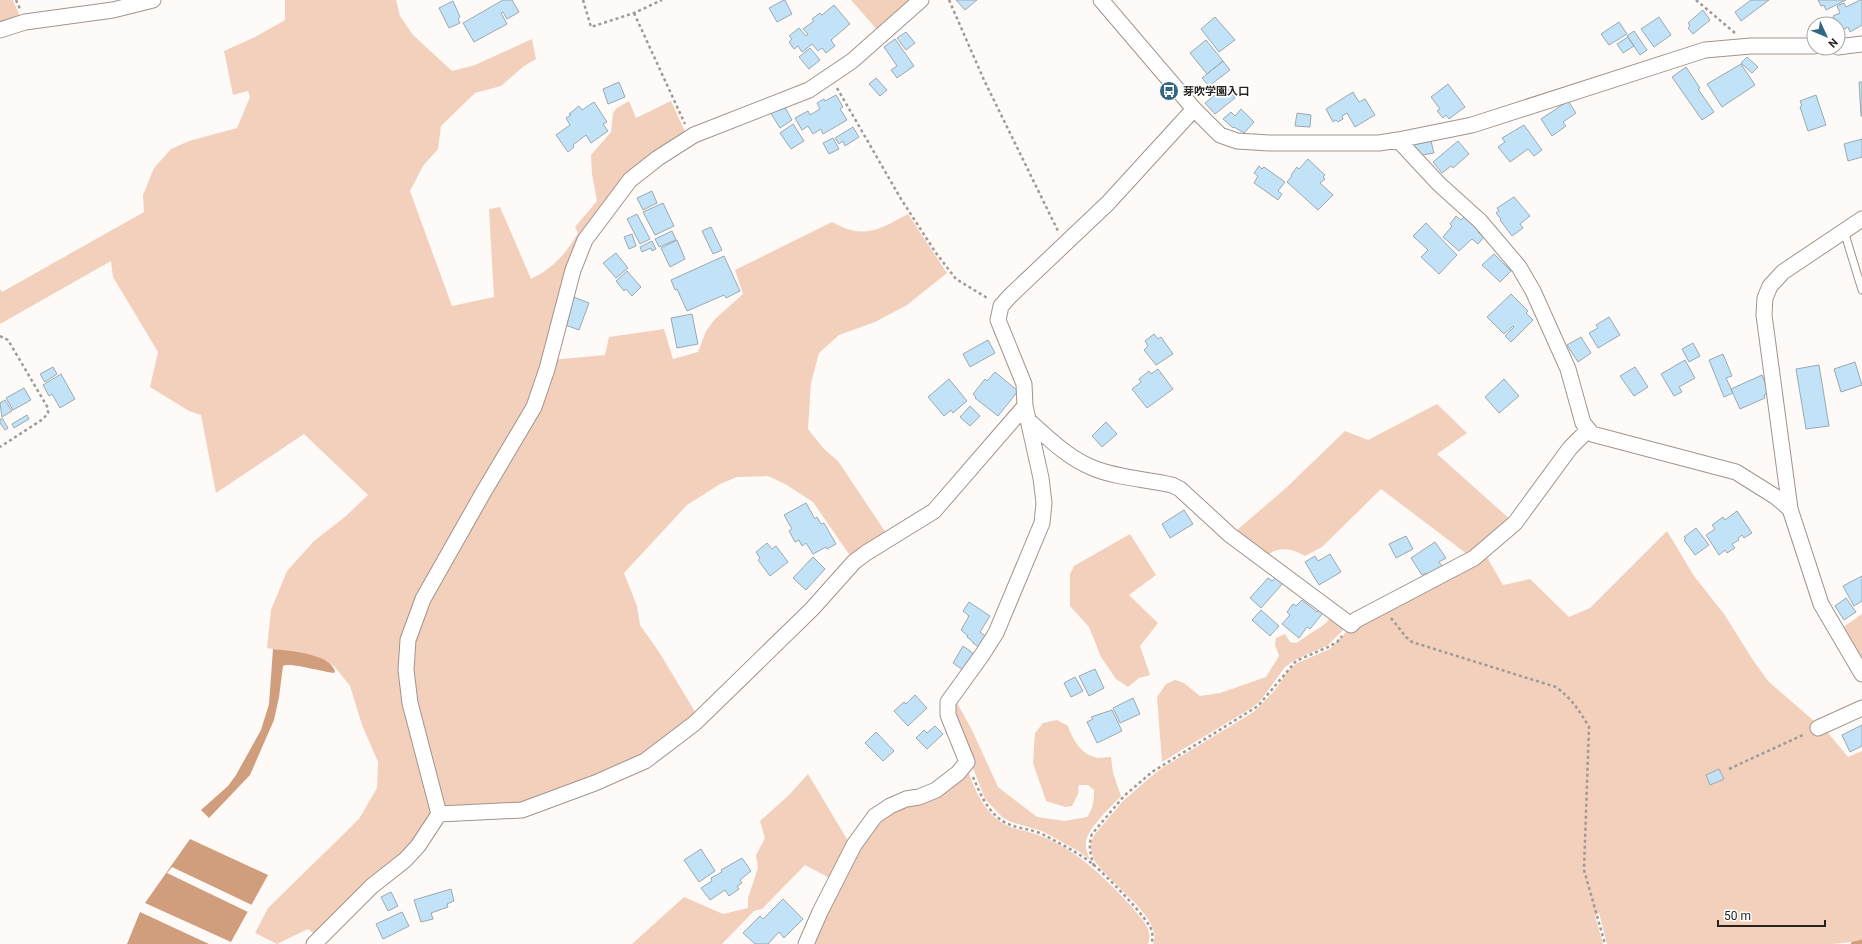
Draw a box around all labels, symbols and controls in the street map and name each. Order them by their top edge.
north arrow [1806,16,1846,56]
text: N [1825,35,1840,50]
bus stop icon: 芽吹学園入口 [1158,80,1180,102]
place label: 芽吹学園入口 [1183,85,1249,98]
scale bar [1718,902,1825,928]
text: 50 m [1724,909,1751,923]

